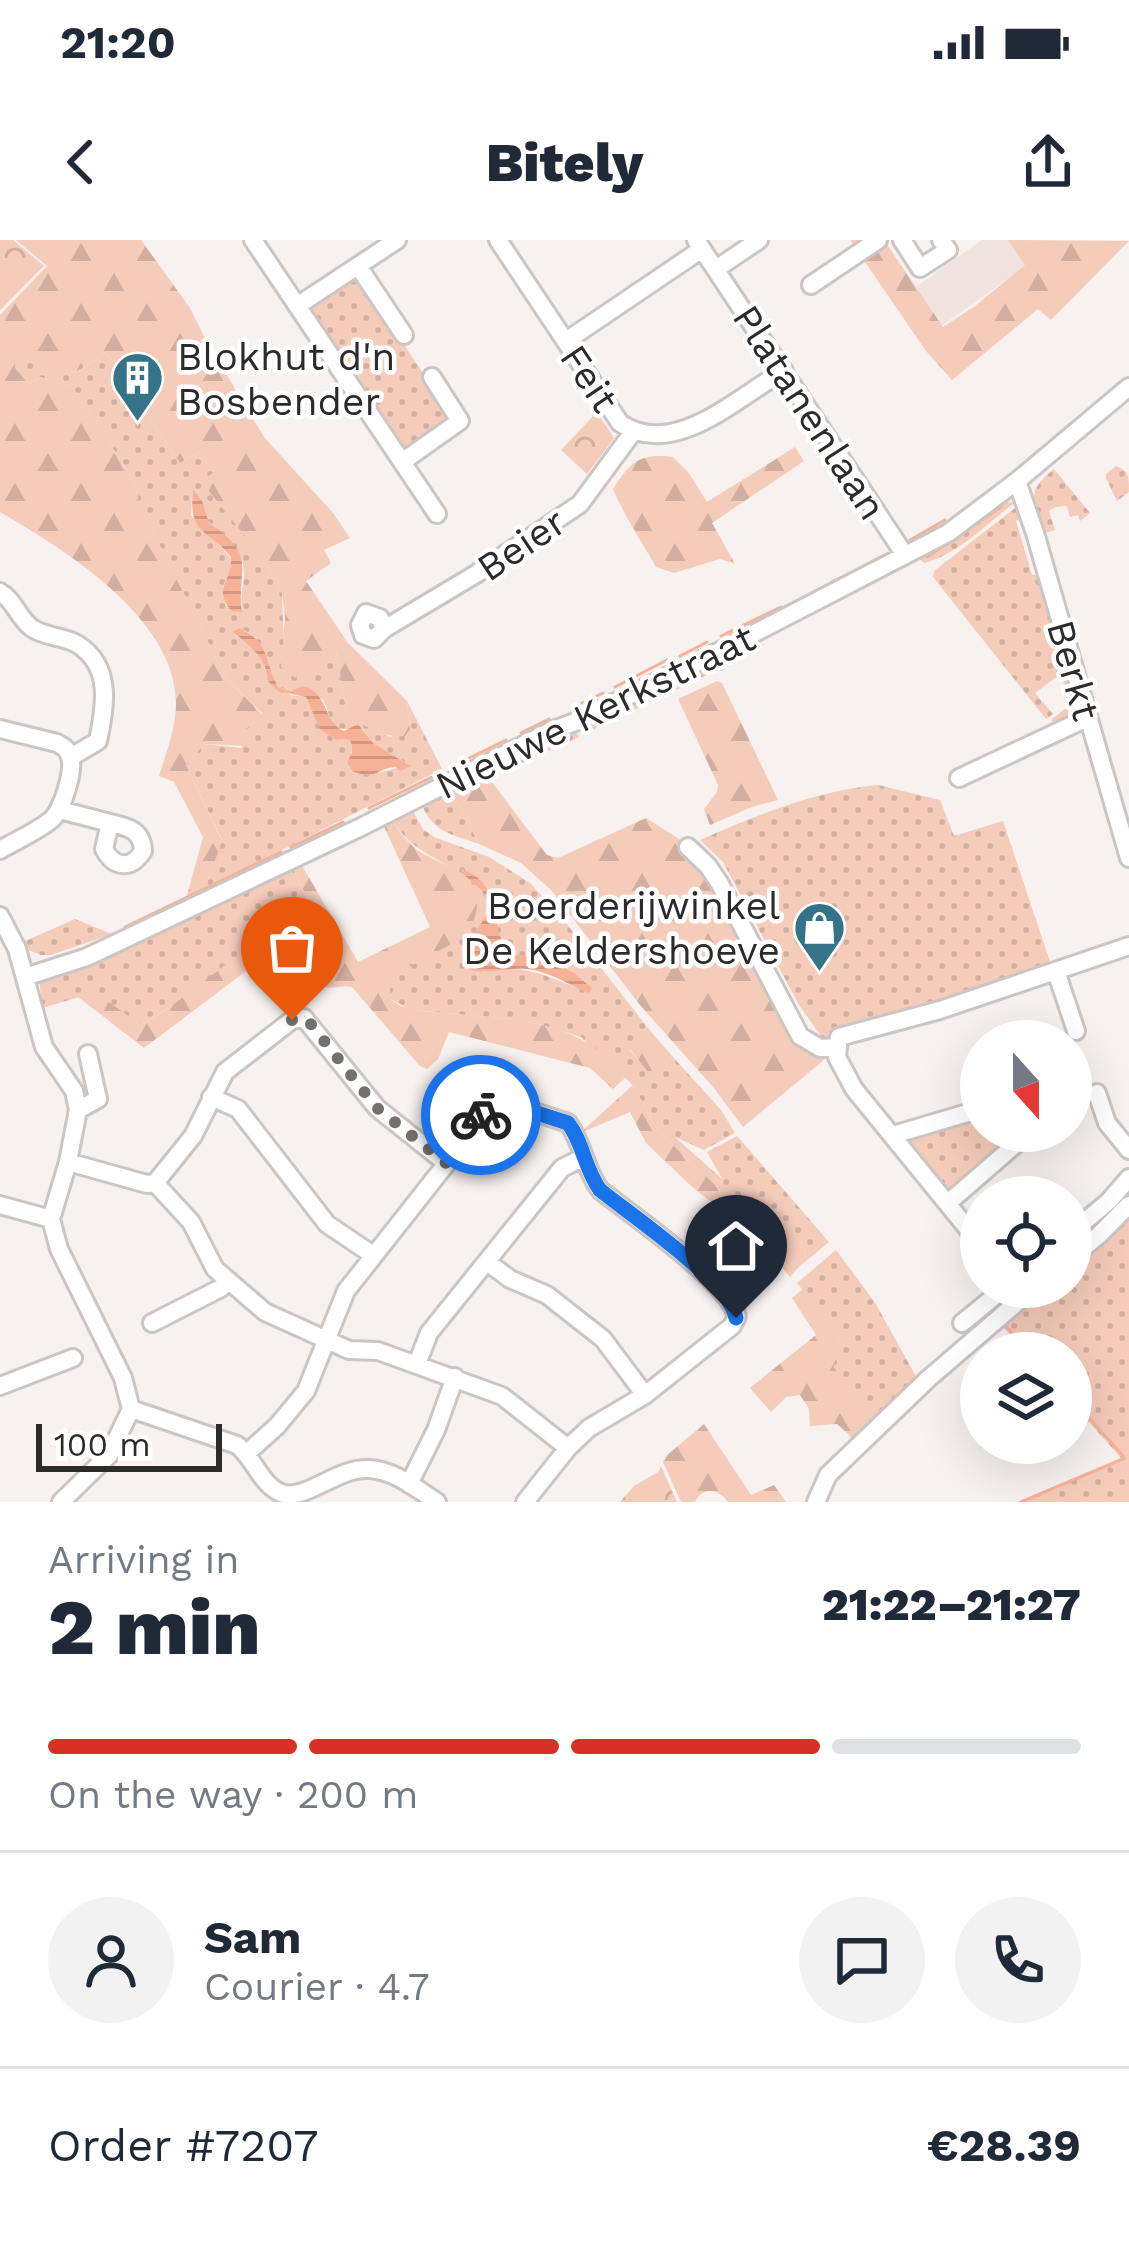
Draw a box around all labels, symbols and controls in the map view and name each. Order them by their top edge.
text: 21:20 [60,16,176,69]
icon: back [48,129,114,195]
icon: share [1015,129,1081,195]
text: Bitely [486,131,643,194]
street label: Platanenlaan [724,297,896,528]
place label: Blokhut d'n Bosbender [177,334,395,424]
street label: Feit [551,336,628,420]
building icon: Blokhut d'n Bosbender [110,350,166,424]
street label: Beier [469,499,574,590]
street label: Nieuwe Kerkstraat [428,615,762,808]
street label: Berkt [1038,615,1109,726]
place label: Boerderijwinkel De Keldershoeve [463,883,780,973]
pin [241,897,343,1020]
shop icon: Boerderijwinkel De Keldershoeve [791,899,847,973]
icon: bag [259,915,325,981]
north arrow [960,1020,1092,1152]
map controls [960,1020,1092,1464]
courier [421,1055,541,1175]
icon: bike [448,1082,514,1148]
button: locate [960,1176,1092,1308]
pin [685,1195,787,1318]
icon: home [703,1213,769,1279]
button: layers [960,1332,1092,1464]
scale bar [36,1418,222,1471]
text: 100 m [54,1425,151,1464]
text: Arriving in [48,1537,239,1582]
text: 21:22–21:27 [822,1578,1081,1631]
text: 2 min [48,1581,261,1673]
text: On the way · 200 m [48,1772,418,1817]
button: person [48,1897,174,2023]
button: chat [799,1897,925,2023]
button: phone [955,1897,1081,2023]
text: Sam [204,1911,301,1964]
text: Courier · 4.7 [204,1964,430,2009]
text: Order #7207 [48,2119,319,2172]
text: €28.39 [927,2119,1081,2172]

